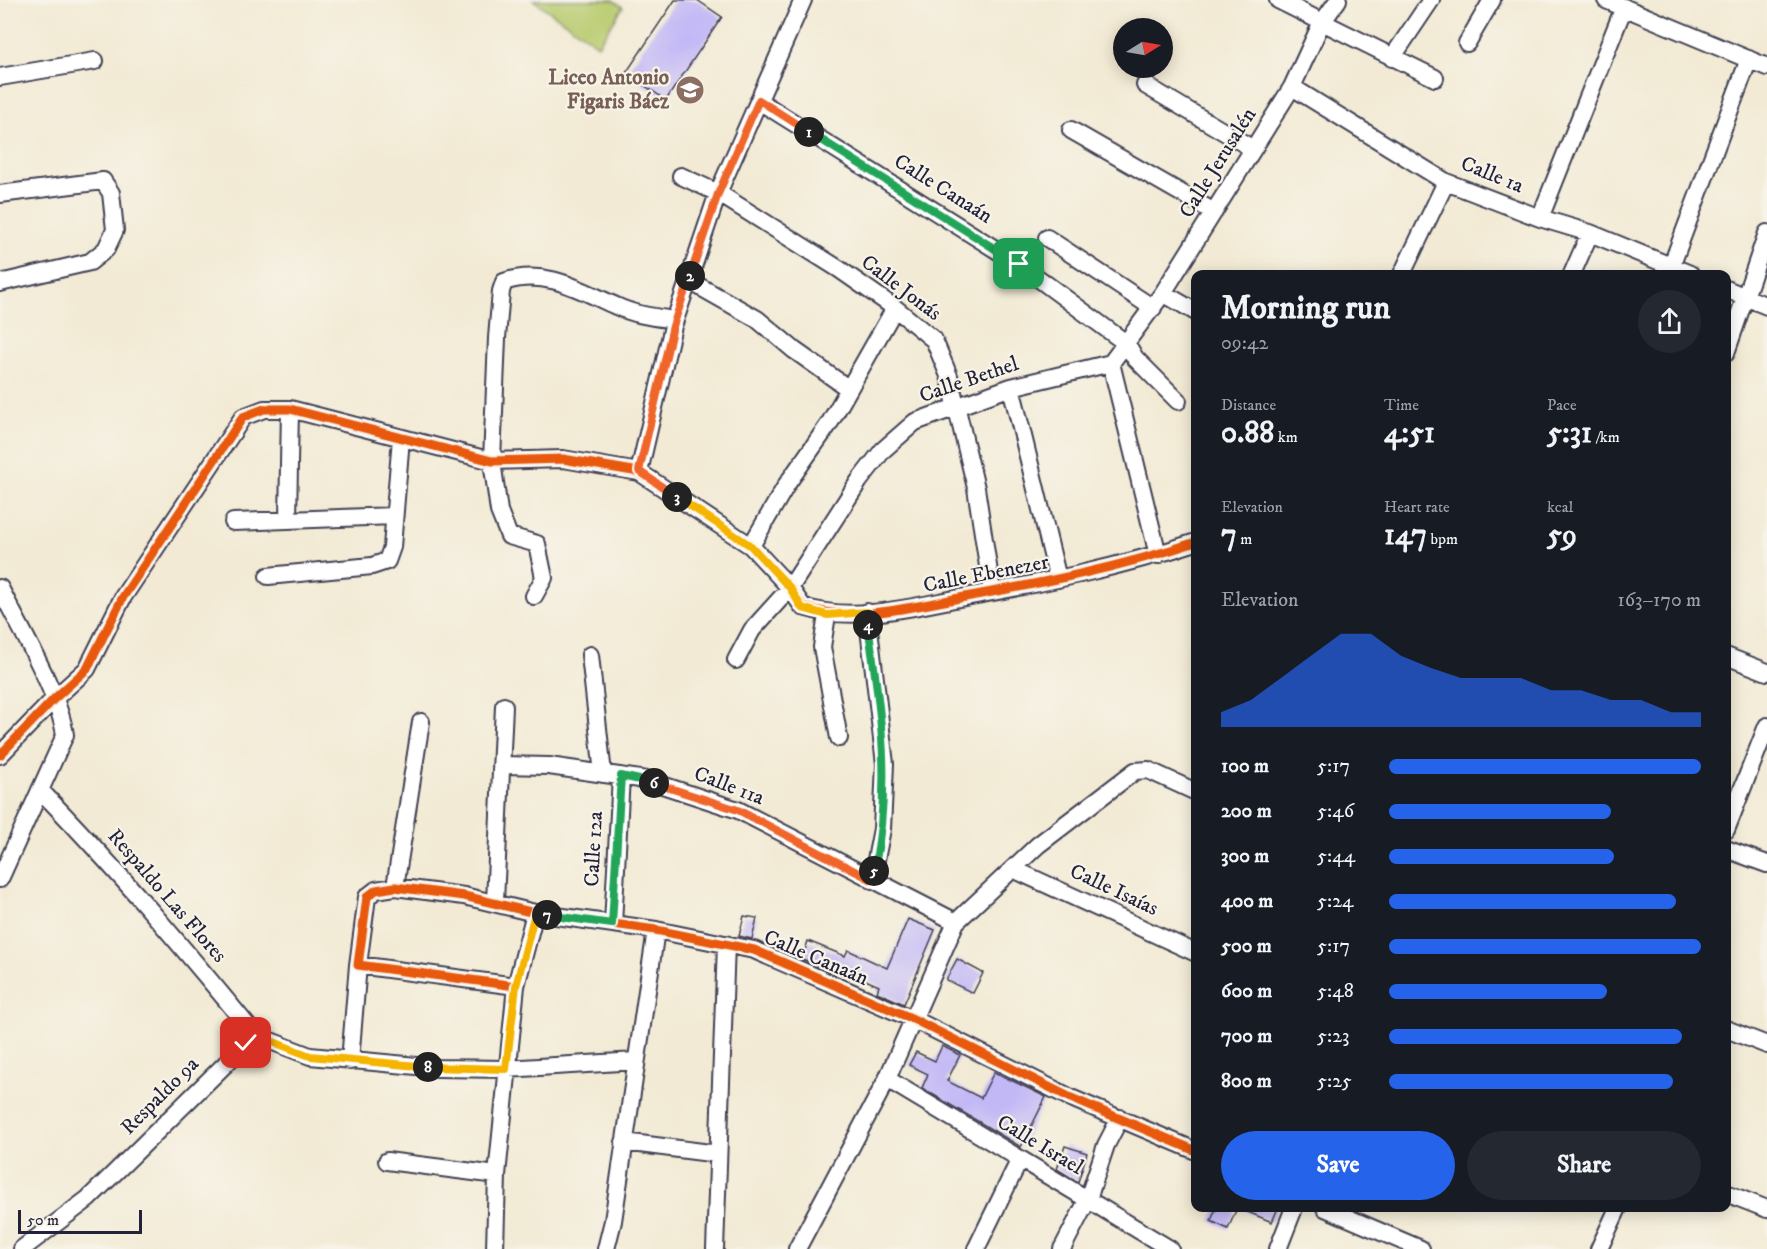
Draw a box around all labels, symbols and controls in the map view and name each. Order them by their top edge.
north arrow [1113,18,1173,78]
map controls [1113,18,1173,78]
place label: Liceo Antonio Figaris Báez [548,65,670,115]
school or university icon: Liceo Antonio Figaris Báez [674,74,706,106]
street label: Calle Jerusalén [1174,103,1262,223]
pin: 1 [794,117,824,147]
text: 1 [806,122,812,142]
street label: Calle Canaán [889,148,997,230]
street label: Calle 1a [1457,151,1527,199]
pin [993,238,1044,289]
icon: arrive [1002,247,1035,280]
street label: Calle Jonás [856,249,946,327]
pin: 2 [675,261,705,291]
text: 2 [686,266,694,286]
text: Morning run [1221,288,1390,329]
button: share [1638,290,1701,353]
text: 09:42 [1221,331,1268,356]
street label: Calle Bethel [916,351,1023,409]
text: Distance [1221,395,1276,415]
text: Time [1384,395,1419,415]
text: Pace [1547,395,1577,415]
text: 0.88 [1221,415,1274,452]
text: 4:51 [1384,415,1435,452]
text: 5:31 [1547,415,1592,452]
text: km [1274,427,1298,447]
text: /km [1592,427,1620,447]
pin: 3 [662,482,692,512]
text: 3 [674,487,680,507]
text: Elevation [1221,497,1283,517]
text: Heart rate [1384,497,1450,517]
text: kcal [1547,497,1573,517]
text: 7 [1221,517,1237,554]
text: 147 [1384,517,1427,554]
text: 59 [1547,517,1577,554]
text: m [1237,529,1252,549]
text: bpm [1427,529,1458,549]
street label: Calle Ebenezer [921,549,1051,599]
text: Elevation [1221,588,1298,613]
text: 163–170 m [1617,588,1701,613]
pin: 4 [853,610,883,640]
text: 4 [863,615,873,635]
text: 100 m [1221,754,1269,779]
text: 5:17 [1317,754,1350,779]
street label: Calle 11a [690,761,768,811]
pin: 6 [639,768,669,798]
text: 6 [650,773,658,793]
text: 200 m [1221,799,1272,824]
text: 5:46 [1317,799,1354,824]
street label: Calle 12a [579,811,609,887]
street label: Respaldo Las Flores [102,824,232,968]
text: 300 m [1221,844,1269,869]
text: 5:44 [1317,844,1355,869]
pin: 5 [859,856,889,886]
street label: Calle Isaías [1066,858,1162,922]
text: 5 [870,861,878,881]
text: 400 m [1221,889,1273,914]
text: 5:24 [1317,889,1354,914]
pin: 7 [532,900,562,930]
text: 7 [543,905,551,925]
street label: Calle Canaán [760,924,872,992]
text: 500 m [1221,934,1272,959]
text: 5:17 [1317,934,1350,959]
text: 600 m [1221,979,1272,1004]
text: 5:48 [1317,979,1354,1004]
pin [220,1017,271,1068]
text: 700 m [1221,1024,1272,1049]
text: 5:23 [1317,1024,1349,1049]
icon: check [229,1026,262,1059]
street label: Respaldo 9a [115,1051,205,1141]
pin: 8 [413,1052,443,1082]
text: 8 [424,1057,432,1077]
text: 800 m [1221,1069,1272,1094]
text: 5:25 [1317,1069,1352,1094]
street label: Calle Israel [992,1109,1088,1181]
button: Save [1221,1131,1455,1200]
button: Share [1467,1131,1701,1200]
scale bar [18,1207,142,1234]
text: 50 m [27,1210,59,1230]

